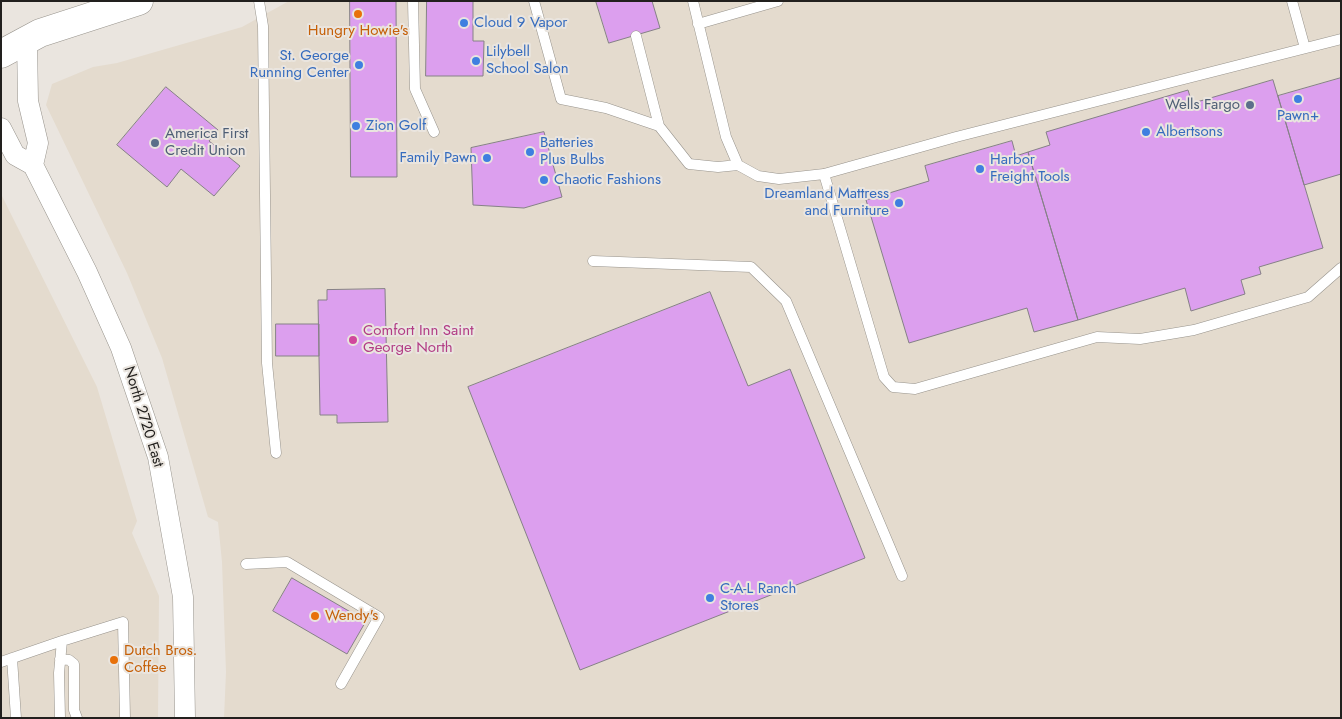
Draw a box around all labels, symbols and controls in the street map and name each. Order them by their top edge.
marker: Hungry Howie's [352,8,364,20]
place label: Cloud 9 Vapor [474,14,567,32]
marker: Cloud 9 Vapor [458,17,470,29]
place label: Hungry Howie's [308,22,408,40]
place label: Lilybell School Salon [486,43,569,78]
place label: St. George Running Center [250,47,349,82]
marker: Lilybell School Salon [470,55,482,67]
marker: St. George Running Center [353,59,365,71]
marker: Pawn+ [1292,93,1304,105]
place label: Wells Fargo [1165,96,1240,114]
marker: Wells Fargo [1244,99,1256,111]
place label: Pawn+ [1277,107,1319,125]
place label: Zion Golf [366,117,426,135]
marker: Zion Golf [350,120,362,132]
place label: Albertsons [1156,123,1223,141]
place label: America First Credit Union [165,125,248,160]
marker: Albertsons [1140,126,1152,138]
place label: Batteries Plus Bulbs [540,134,604,169]
marker: America First Credit Union [149,137,161,149]
marker: Batteries Plus Bulbs [524,146,536,158]
place label: Family Pawn [400,149,477,167]
place label: Harbor Freight Tools [990,151,1070,186]
marker: Family Pawn [481,152,493,164]
marker: Harbor Freight Tools [974,163,986,175]
place label: Chaotic Fashions [554,171,661,189]
marker: Chaotic Fashions [538,174,550,186]
place label: Dreamland Mattress and Furniture [764,185,889,220]
marker: Dreamland Mattress and Furniture [893,197,905,209]
place label: Comfort Inn Saint George North [363,322,474,357]
marker: Comfort Inn Saint George North [347,334,359,346]
street label: North 2720 East [119,364,167,470]
place label: C-A-L Ranch Stores [720,580,796,615]
marker: C-A-L Ranch Stores [704,592,716,604]
place label: Wendy's [325,607,378,625]
marker: Wendy's [309,610,321,622]
place label: Dutch Bros. Coffee [124,642,197,677]
marker: Dutch Bros. Coffee [108,654,120,666]

